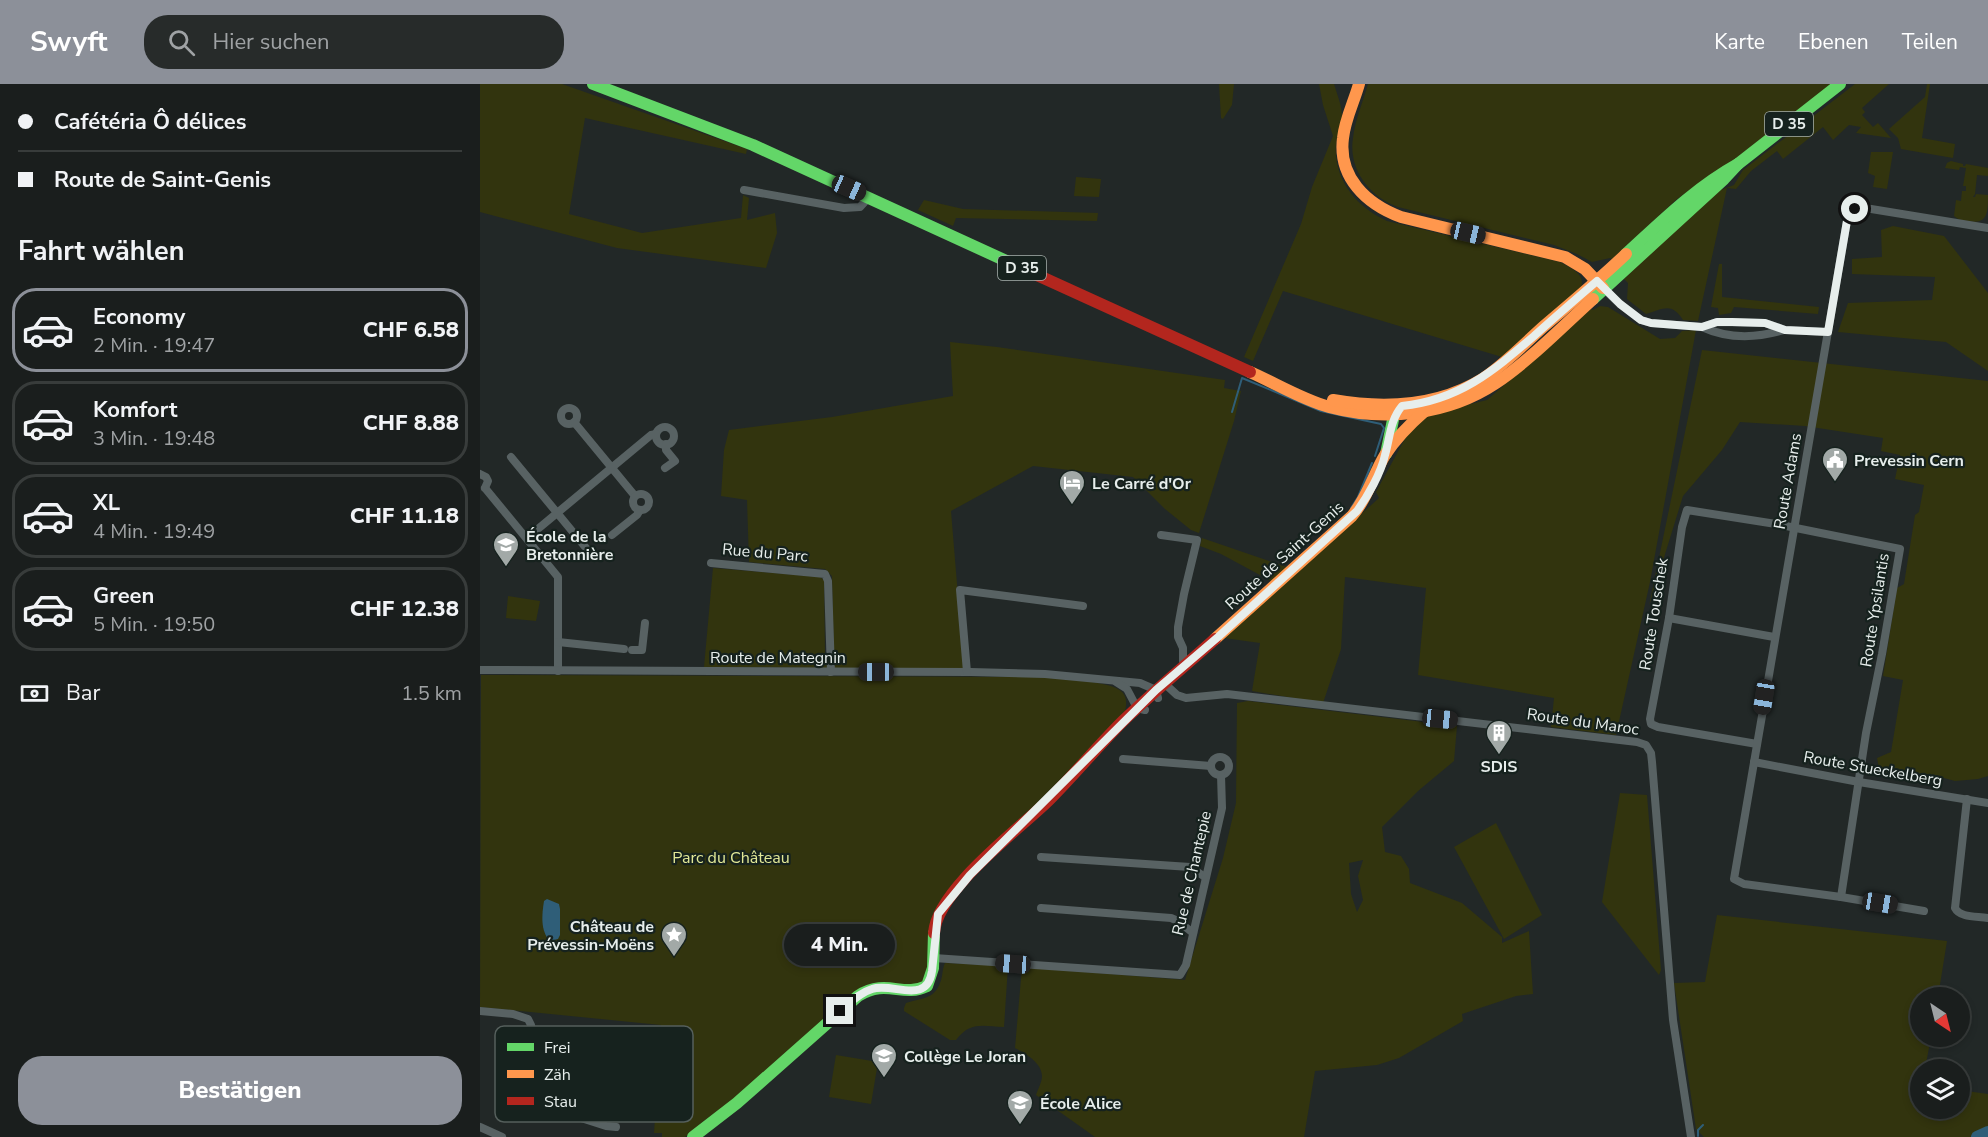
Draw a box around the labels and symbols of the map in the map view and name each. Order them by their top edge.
road number: D 35 [1765,112,1813,136]
car [829,172,869,204]
route start [1841,195,1868,222]
car [1448,220,1488,246]
road number: D 35 [998,256,1046,280]
street label: Route Adams [1769,431,1807,531]
public building icon: Prevessin Cern [1820,445,1850,483]
place label: Prevessin Cern [1854,450,1964,472]
hotel icon: Le Carré d'Or [1057,468,1087,506]
place label: Le Carré d'Or [1092,473,1192,495]
street label: Route de Saint-Genis [1221,497,1349,615]
place label: École de la Bretonnière [526,526,614,566]
school or university icon: École de la Bretonnière [491,530,521,568]
street label: Rue du Parc [721,538,809,568]
street label: Route Ypsilantis [1855,552,1895,669]
street label: Route Touschek [1634,555,1674,672]
street label: Route de Mategnin [710,647,846,669]
car [858,663,894,681]
car [1752,678,1776,716]
street label: Route du Maroc [1525,703,1641,741]
car [1421,708,1459,730]
building icon: SDIS [1484,718,1514,756]
street label: Route Stueckelberg [1802,746,1944,792]
place label: SDIS [1481,756,1517,778]
street label: Rue de Chantepie [1167,809,1217,938]
park label: Parc du Château [672,847,790,869]
car [1861,891,1899,915]
place label: Château de Prévessin-Moëns [527,916,654,956]
place icon: Château de Prévessin-Moëns [659,920,689,958]
callout: 4 Min. [784,924,896,966]
car [994,954,1032,974]
north arrow [1910,987,1970,1047]
route end [826,997,853,1024]
legend [495,1026,693,1122]
text: Frei [544,1037,570,1059]
school or university icon: Collège Le Joran [869,1041,899,1079]
place label: Collège Le Joran [904,1046,1026,1068]
text: Zäh [544,1064,571,1086]
school or university icon: École Alice [1005,1088,1035,1126]
text: Stau [544,1091,577,1113]
place label: École Alice [1040,1093,1122,1115]

